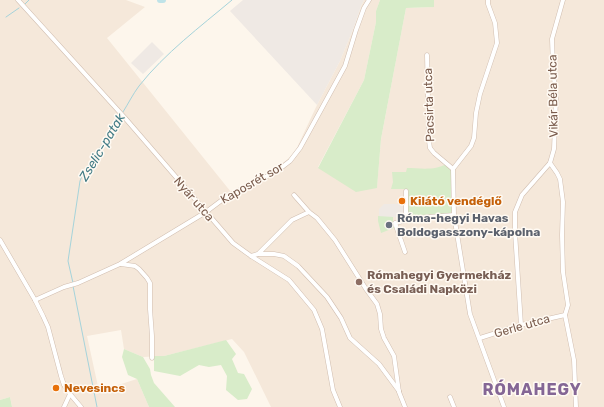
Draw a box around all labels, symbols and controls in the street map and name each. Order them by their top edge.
street label: Vikár Béla utca [545,54,561,138]
street label: Pacsirta utca [421,68,437,142]
water label: Zselic-patak [75,110,128,184]
street label: Kaposrét sor [218,159,286,207]
street label: Nyár utca [171,174,217,224]
place label: Kilátó vendéglő [410,194,502,208]
marker: Kilátó vendéglő [397,196,407,206]
place label: Róma-hegyi Havas Boldogasszony-kápolna [397,211,540,239]
marker: Róma-hegyi Havas Boldogasszony-kápolna [384,220,394,230]
place label: Rómahegyi Gyermekház és Családi Napközi [367,268,511,296]
marker: Rómahegyi Gyermekház és Családi Napközi [354,277,364,287]
street label: Gerle utca [493,311,551,341]
district label: RÓMAHEGY [482,379,582,399]
place label: Nevesincs [64,381,125,395]
marker: Nevesincs [51,383,61,393]

